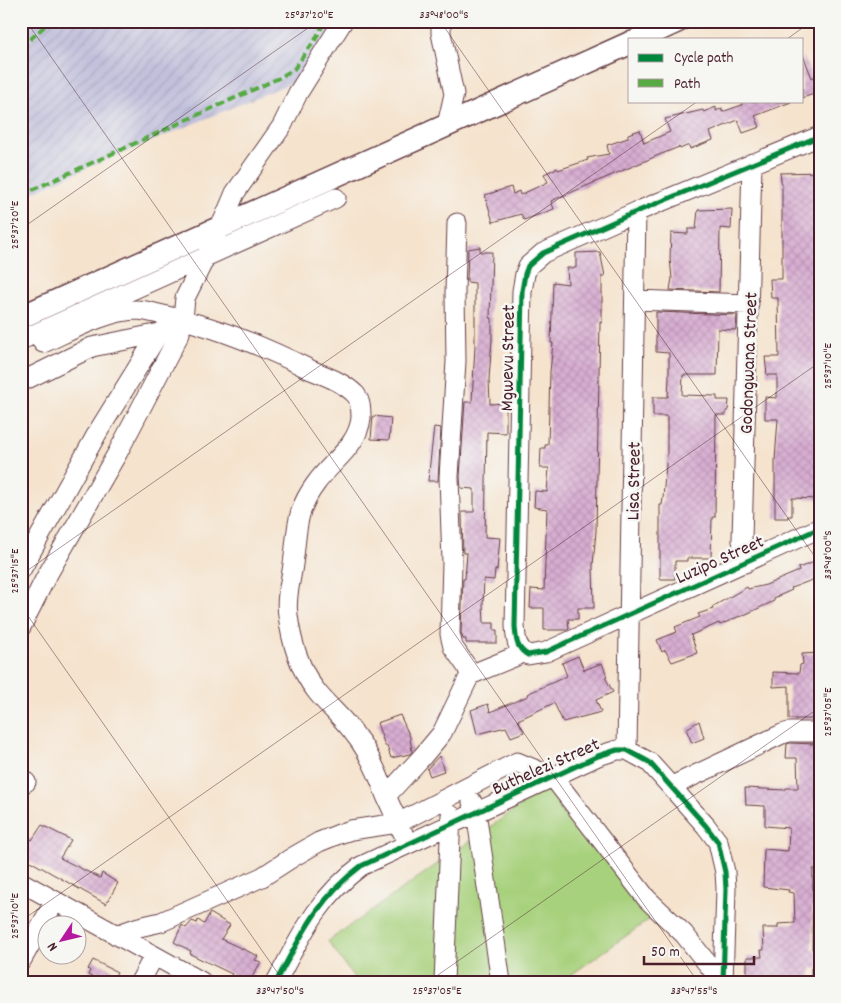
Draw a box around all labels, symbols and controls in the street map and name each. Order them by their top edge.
text: 25°37'20"E [285,7,334,24]
text: 33°48'00"S [419,7,469,24]
legend [628,38,804,102]
text: Cycle path [674,48,734,70]
text: Path [674,74,700,96]
text: 25°37'20"E [7,200,24,249]
street label: Godongwana Street [735,292,766,434]
street label: Mgwevu Street [495,304,524,412]
text: 25°37'10"E [820,343,837,389]
street label: Lisa Street [621,441,650,521]
street label: Luzipo Street [672,530,769,593]
text: 33°48'00"S [820,530,837,580]
text: 25°37'15"E [7,548,24,593]
text: 25°37'05"E [820,687,837,736]
street label: Buthelezi Street [488,732,605,804]
text: 25°37'10"E [7,893,24,939]
north arrow [38,916,88,966]
scale bar [644,933,754,965]
text: N [43,938,63,955]
text: 50 m [651,942,680,964]
text: 33°47'50"S [256,983,304,1000]
text: 25°37'05"E [413,983,462,1000]
text: 33°47'55"S [670,983,718,1000]

